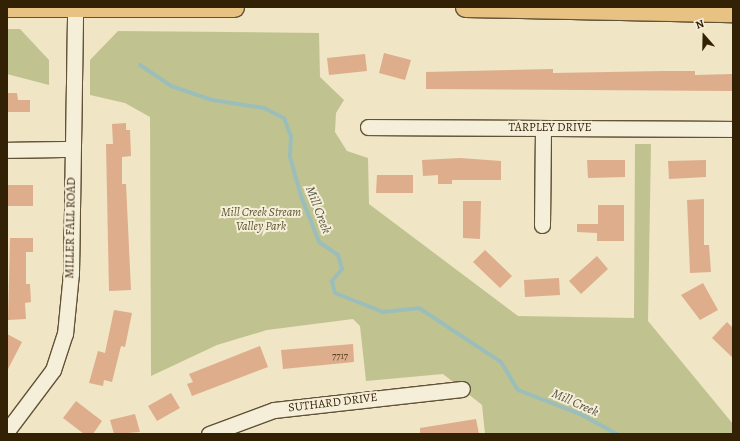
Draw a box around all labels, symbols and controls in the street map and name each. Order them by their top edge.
north arrow [684,16,724,56]
text: N [693,16,706,33]
street label: TARPLEY DRIVE [508,121,592,135]
street label: MILLER FALL ROAD [63,177,79,279]
water label: Mill Creek [302,184,334,236]
park label: Mill Creek Stream Valley Park [221,206,301,234]
house number: 7717 [332,350,348,362]
water label: Mill Creek [549,386,601,420]
street label: SUTHARD DRIVE [288,390,378,416]

